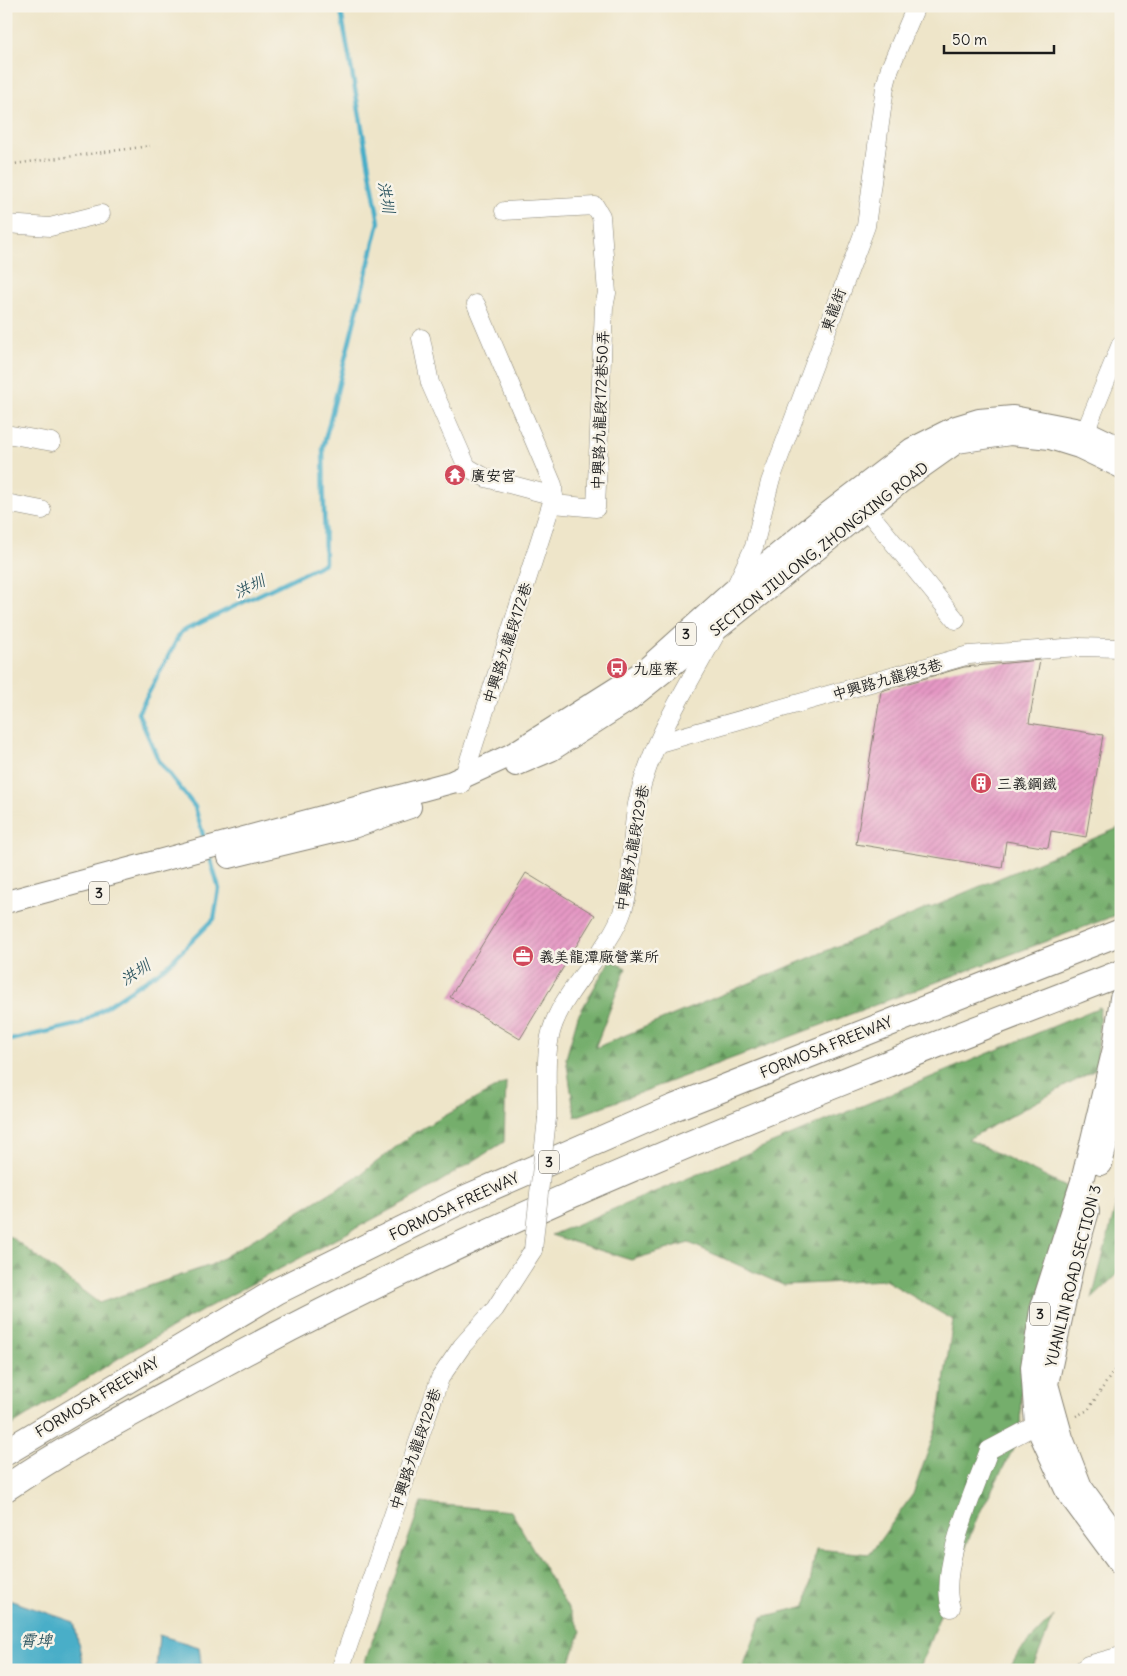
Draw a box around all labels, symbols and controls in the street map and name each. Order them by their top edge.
scale bar [944,22,1054,54]
text: 50 m [952,30,987,49]
water label: 洪圳 [374,179,400,216]
street label: 東龍街 [816,286,850,334]
street label: 中興路九龍段172巷50弄 [588,330,612,490]
street label: SECTION JIULONG, ZHONGXING ROAD [706,458,932,640]
temple icon: 廣安宮 [443,463,467,487]
place label: 廣安宮 [471,466,516,485]
water label: 洪圳 [230,569,270,602]
street label: 中興路九龍段172巷 [478,580,536,706]
road number: 3 [676,622,696,646]
street label: 中興路九龍段3巷 [830,654,944,704]
bus stop icon: 九座寮 [605,656,629,680]
place label: 九座寮 [633,659,678,678]
building icon: 三義鋼鐵 [969,771,993,795]
place label: 三義鋼鐵 [997,774,1057,793]
street label: 中興路九龍段129巷 [612,783,652,913]
road number: 3 [89,881,109,904]
office icon: 義美龍潭廠營業所 [511,944,535,968]
place label: 義美龍潭廠營業所 [539,947,659,966]
water label: 洪圳 [116,954,156,989]
street label: FORMOSA FREEWAY [757,1012,896,1082]
road number: 3 [539,1150,559,1174]
street label: FORMOSA FREEWAY [386,1167,523,1244]
street label: YUANLIN ROAD SECTION 3 [1041,1183,1105,1369]
road number: 3 [1030,1302,1050,1326]
street label: FORMOSA FREEWAY [32,1352,163,1441]
street label: 中興路九龍段129巷 [385,1385,445,1513]
water label: 霄埤 [20,1630,54,1650]

